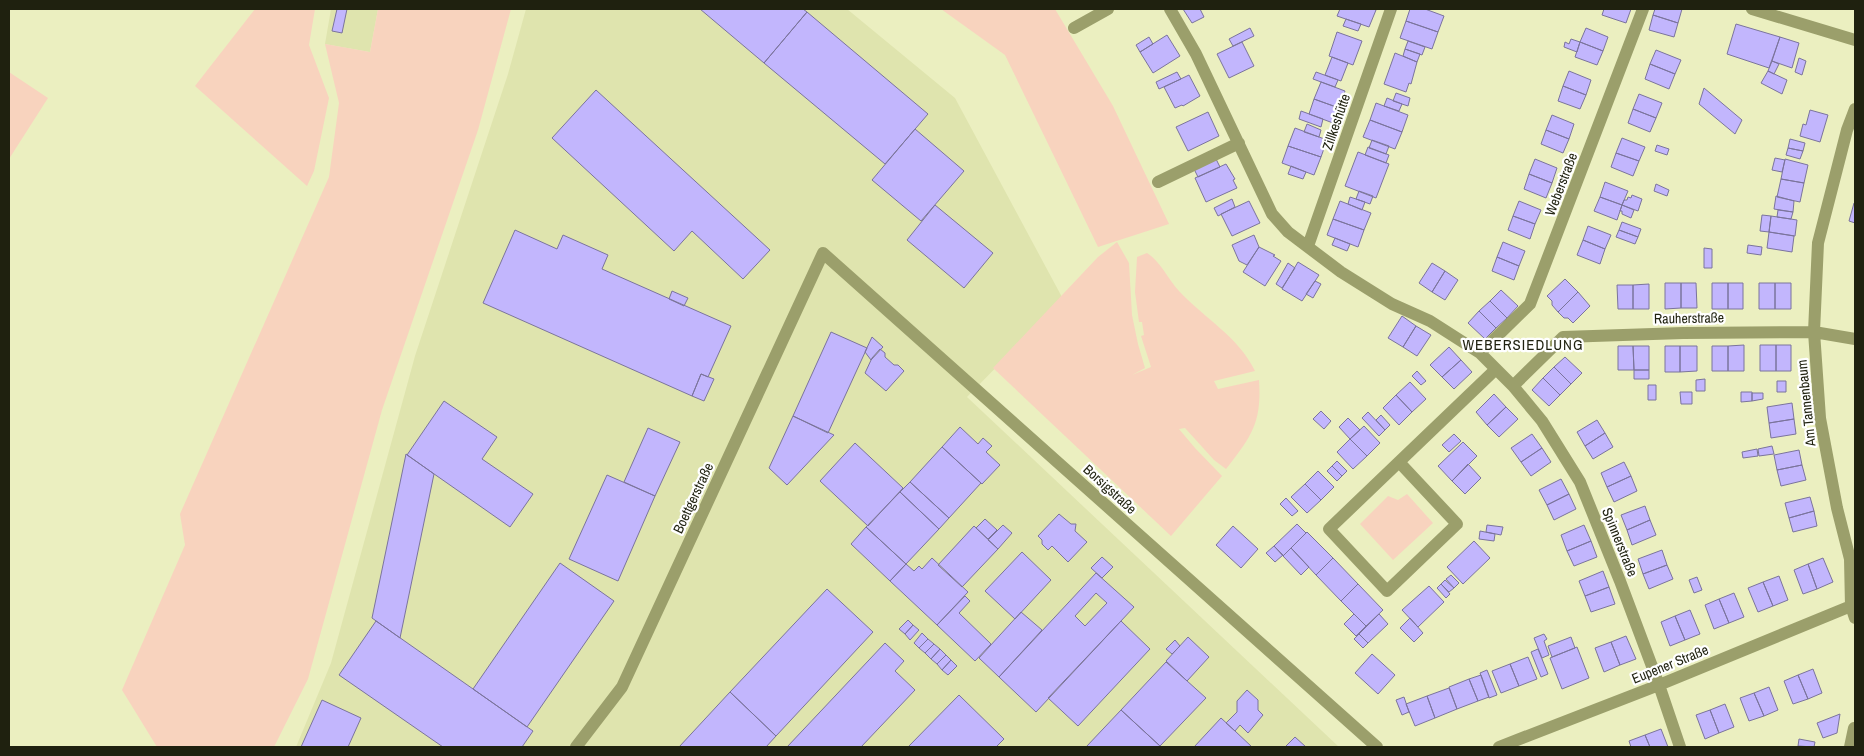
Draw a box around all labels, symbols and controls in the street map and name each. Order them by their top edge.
street label: Zillkeshütte [1318,91,1354,153]
street label: Weberstraße [1541,150,1581,218]
street label: Rauherstraße [1654,308,1724,328]
district label: WEBERSIEDLUNG [1463,334,1584,355]
street label: Am Tannenbaum [1793,359,1820,448]
street label: Boettgerstraße [669,460,717,536]
street label: Borsigstraße [1080,460,1140,518]
street label: Spinnerstraße [1598,505,1642,579]
street label: Eupener Straße [1629,640,1711,688]

